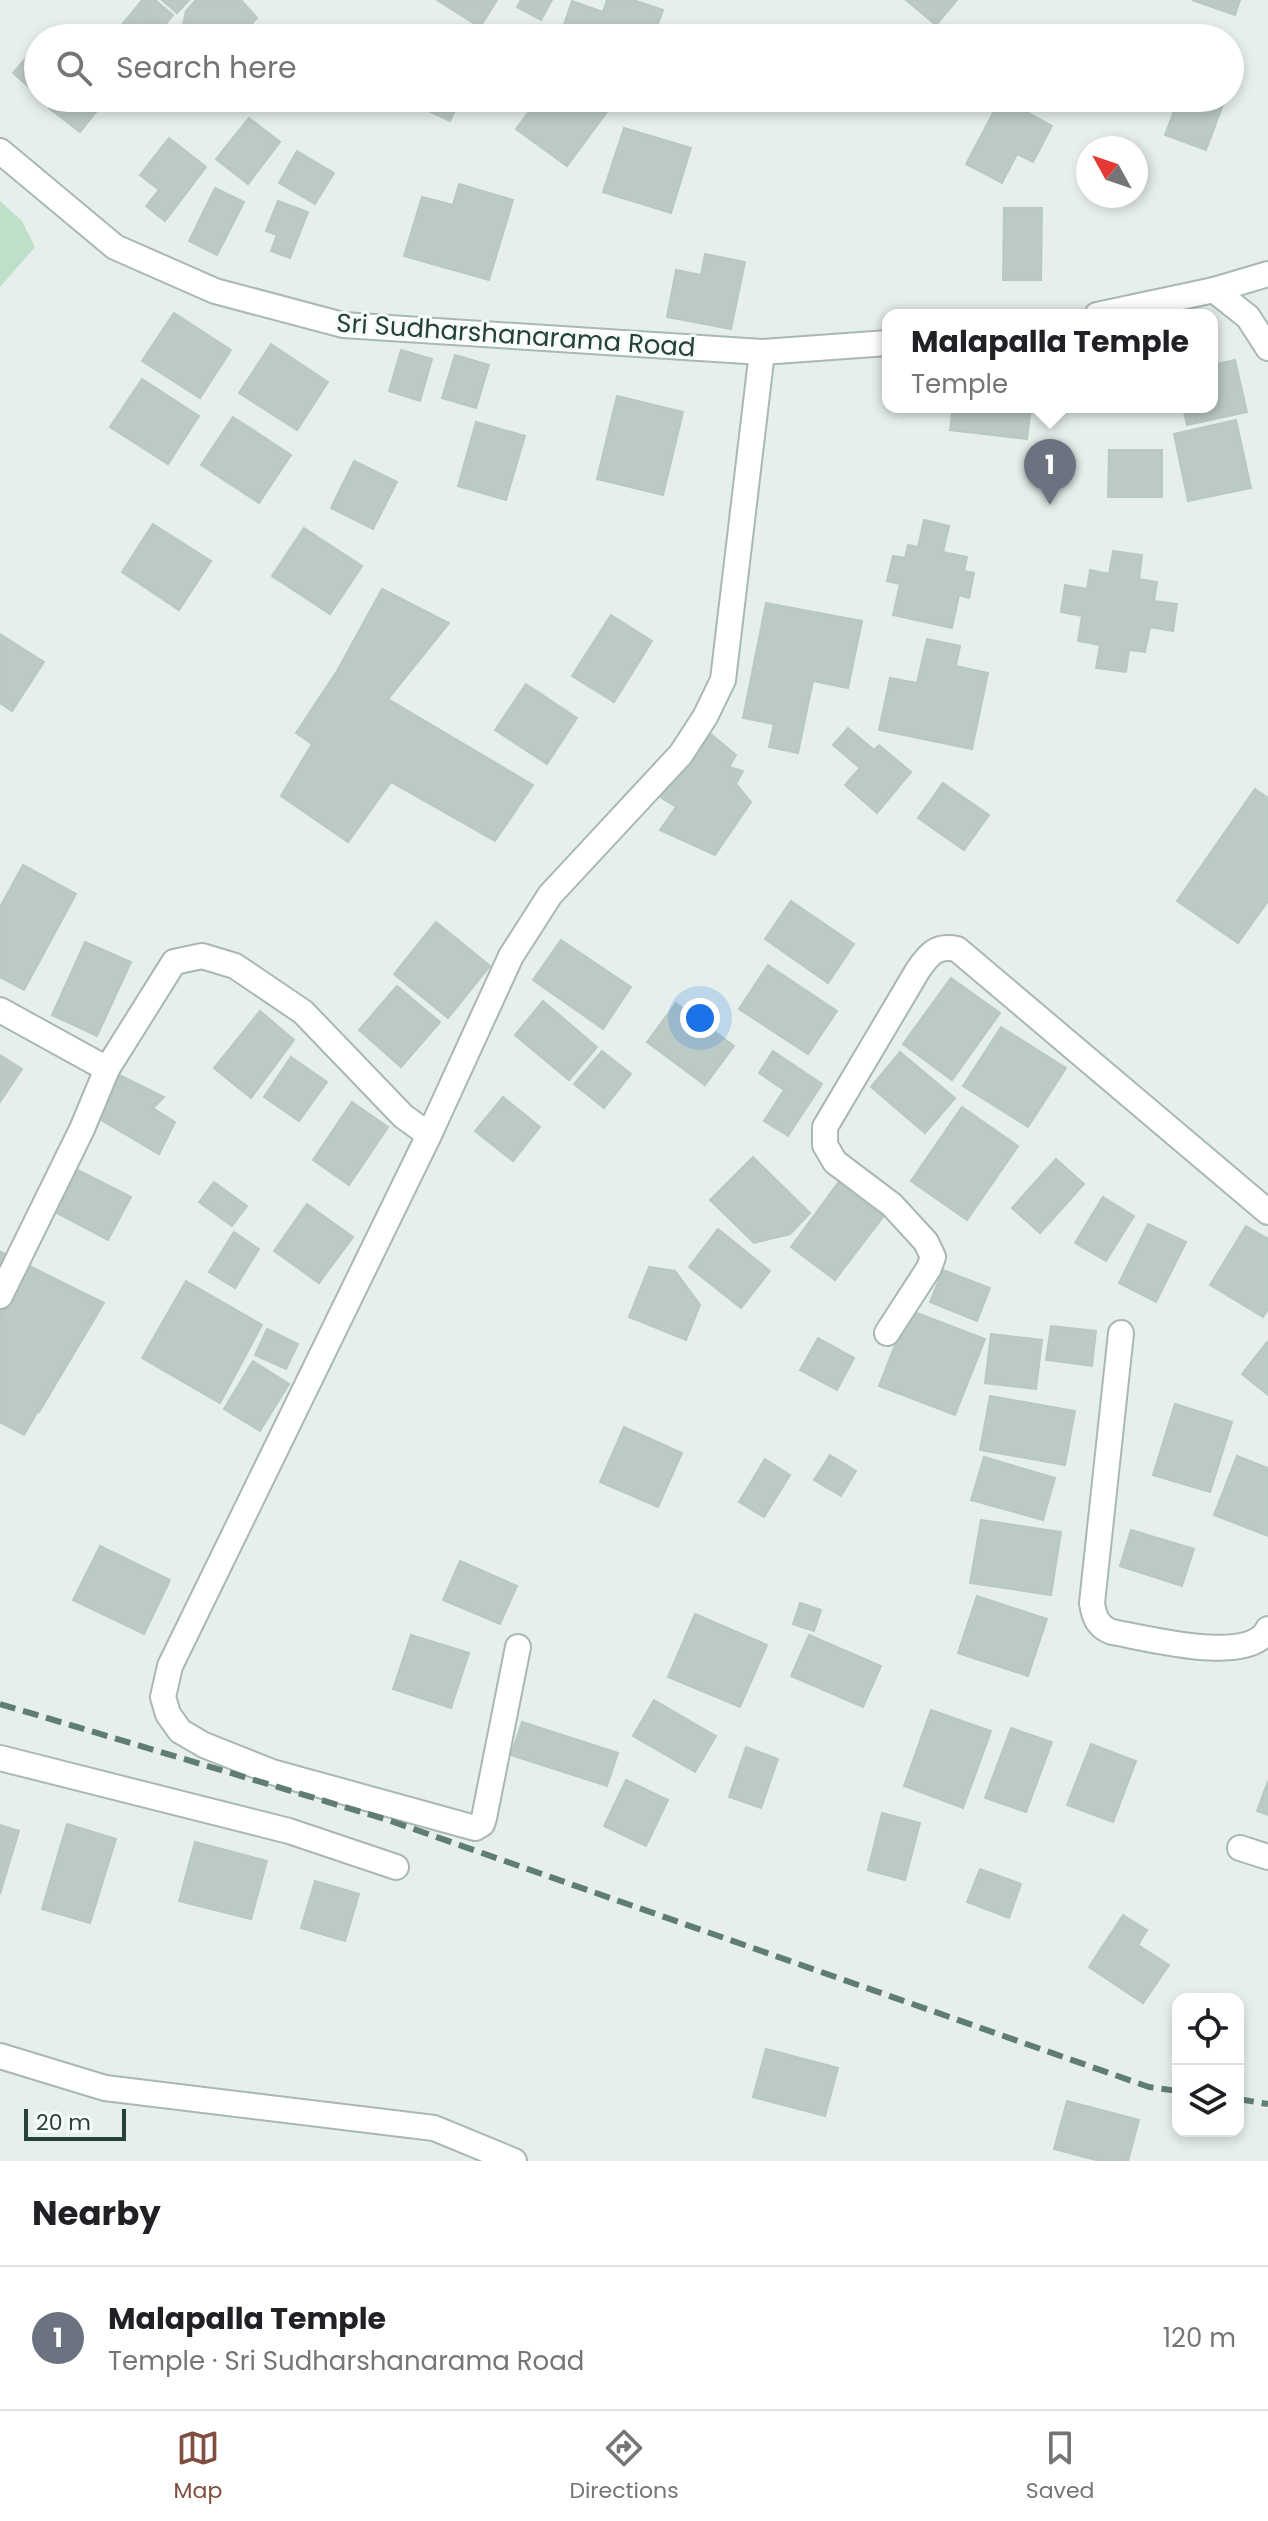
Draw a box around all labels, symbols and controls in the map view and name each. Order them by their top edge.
search box [24,24,1244,112]
icon: search [52,46,96,90]
text: Search here [116,46,297,89]
north arrow [1076,136,1148,208]
street label: Sri Sudharshanarama Road [335,304,697,366]
popup [882,309,1218,413]
text: Malapalla Temple [911,320,1189,363]
text: Temple [911,366,1008,402]
pin: 1 [1024,439,1076,505]
your location [680,998,720,1038]
map controls [1172,1993,1244,2137]
button: locate [1172,1993,1244,2065]
button: layers [1172,2065,1244,2137]
scale bar [24,2105,126,2141]
text: 20 m [36,2107,91,2138]
text: Nearby [32,2189,161,2237]
text: Malapalla Temple [108,2297,386,2340]
text: 1 [53,2320,63,2356]
text: 120 m [1163,2320,1236,2356]
text: Temple · Sri Sudharshanarama Road [108,2343,584,2379]
tab: Map [174,2426,222,2507]
tab: Directions [569,2426,679,2507]
tab: Saved [1026,2426,1094,2507]

